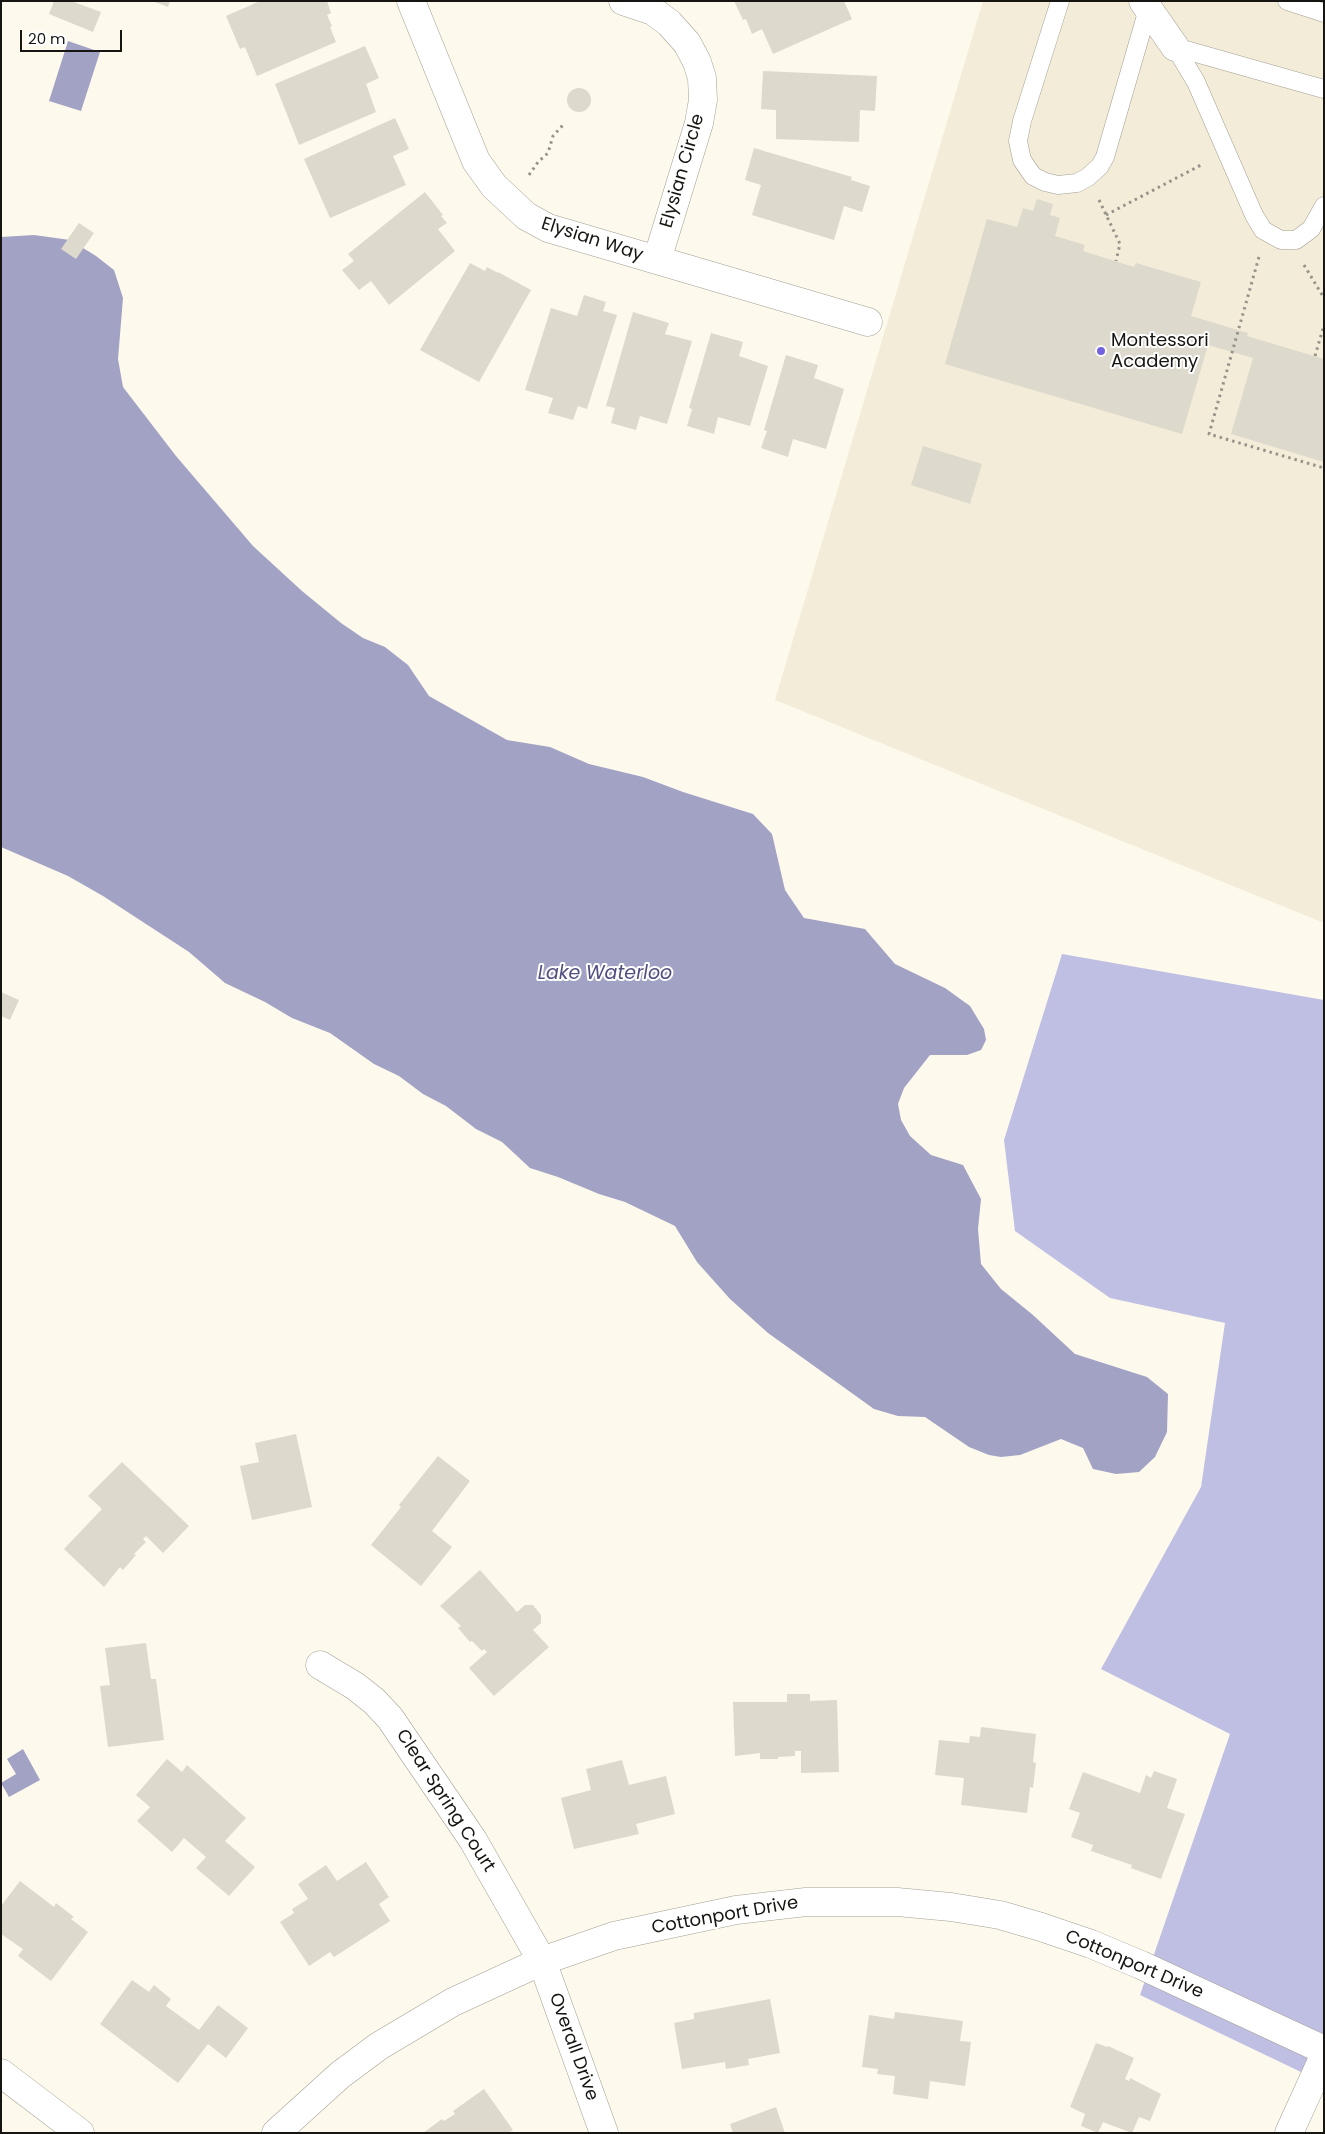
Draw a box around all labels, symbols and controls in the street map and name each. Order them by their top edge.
scale bar [22,20,125,52]
text: 20 m [28,28,66,49]
street label: Elysian Circle [656,111,710,231]
street label: Elysian Way [538,213,646,267]
place label: Montessori Academy [1111,330,1209,372]
marker: Montessori Academy [1095,345,1107,357]
water label: Lake Waterloo [538,963,672,985]
street label: Clear Spring Court [391,1726,499,1876]
street label: Cottonport Drive [650,1892,800,1940]
street label: Cottonport Drive [1061,1926,1207,2004]
street label: Overall Drive [544,1990,602,2104]

